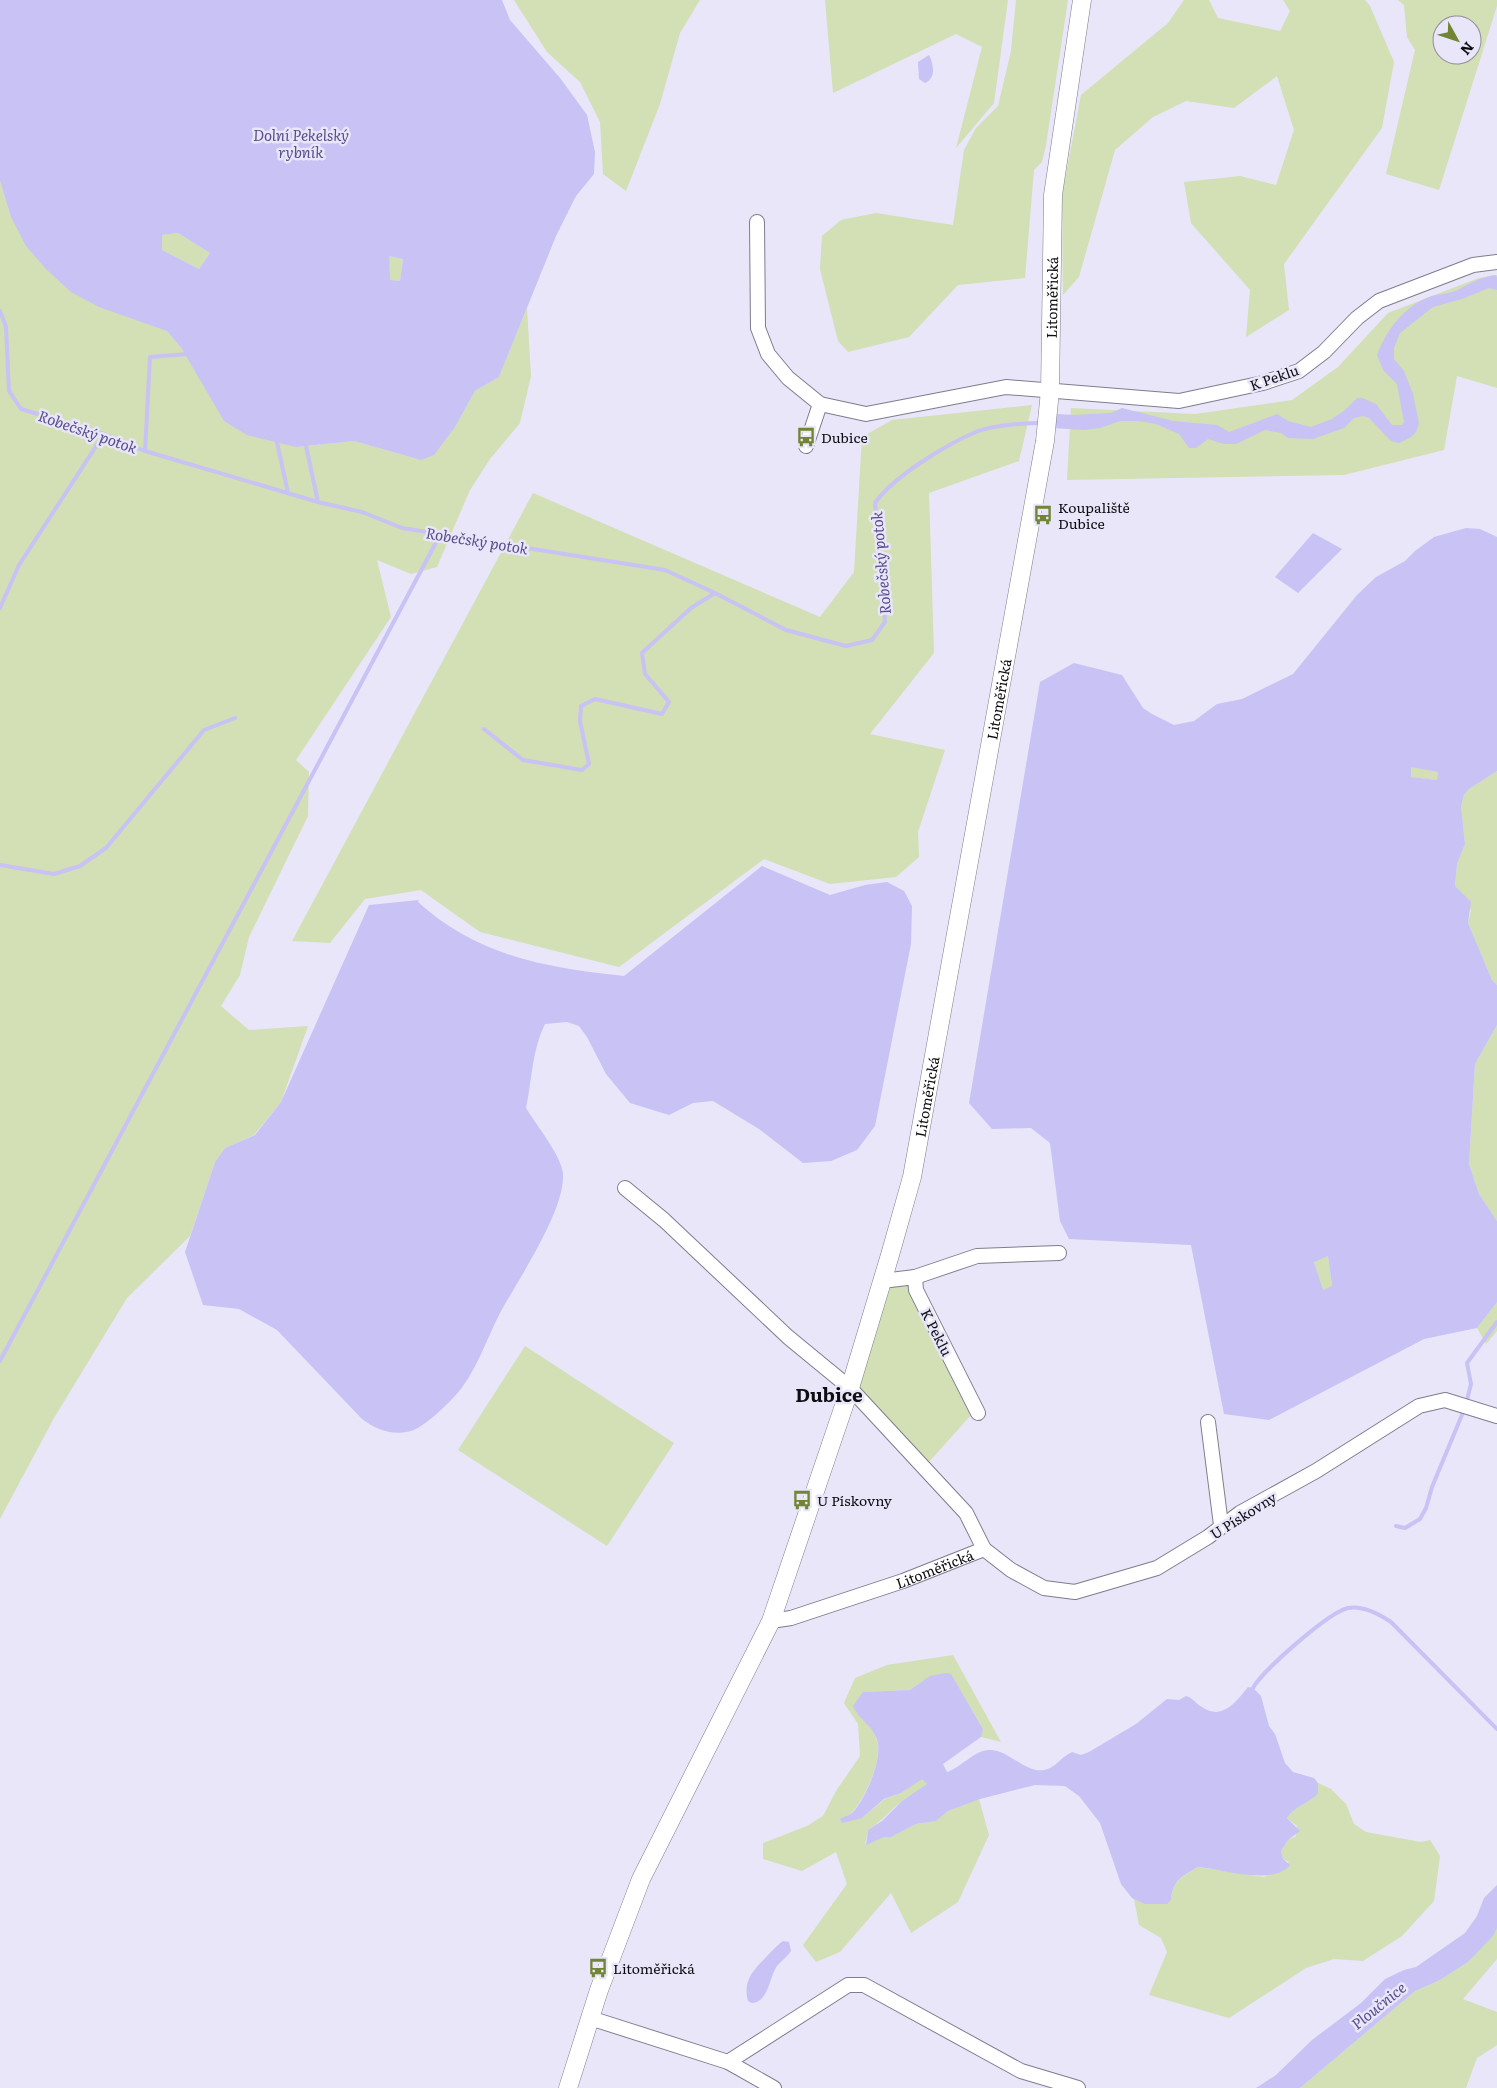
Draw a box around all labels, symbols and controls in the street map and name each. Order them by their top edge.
north arrow [1432,15,1482,65]
text: N [1456,38,1479,60]
water label: Dolní Pekelský rybník [253,123,349,163]
street label: Litoměřická [1041,256,1062,339]
street label: K Peklu [1247,359,1301,395]
water label: Robečský potok [35,403,141,459]
bus stop icon: Dubice [795,426,817,448]
place label: Dubice [821,427,868,447]
place label: Koupaliště Dubice [1058,497,1130,533]
bus stop icon: Koupaliště Dubice [1032,504,1054,526]
water label: Robečský potok [864,510,896,616]
water label: Robečský potok [424,521,531,560]
street label: Litoměřická [981,657,1016,741]
street label: Litoměřická [909,1054,944,1139]
street label: K Peklu [917,1305,957,1359]
district label: Dubice [795,1380,863,1408]
street label: U Pískovny [1206,1486,1281,1543]
bus stop icon: U Pískovny [791,1489,813,1511]
place label: U Pískovny [817,1490,893,1510]
street label: Litoměřická [893,1544,977,1593]
bus stop icon: Litoměřická [587,1957,609,1979]
place label: Litoměřická [613,1958,695,1978]
water label: Ploučnice [1346,1976,1410,2034]

